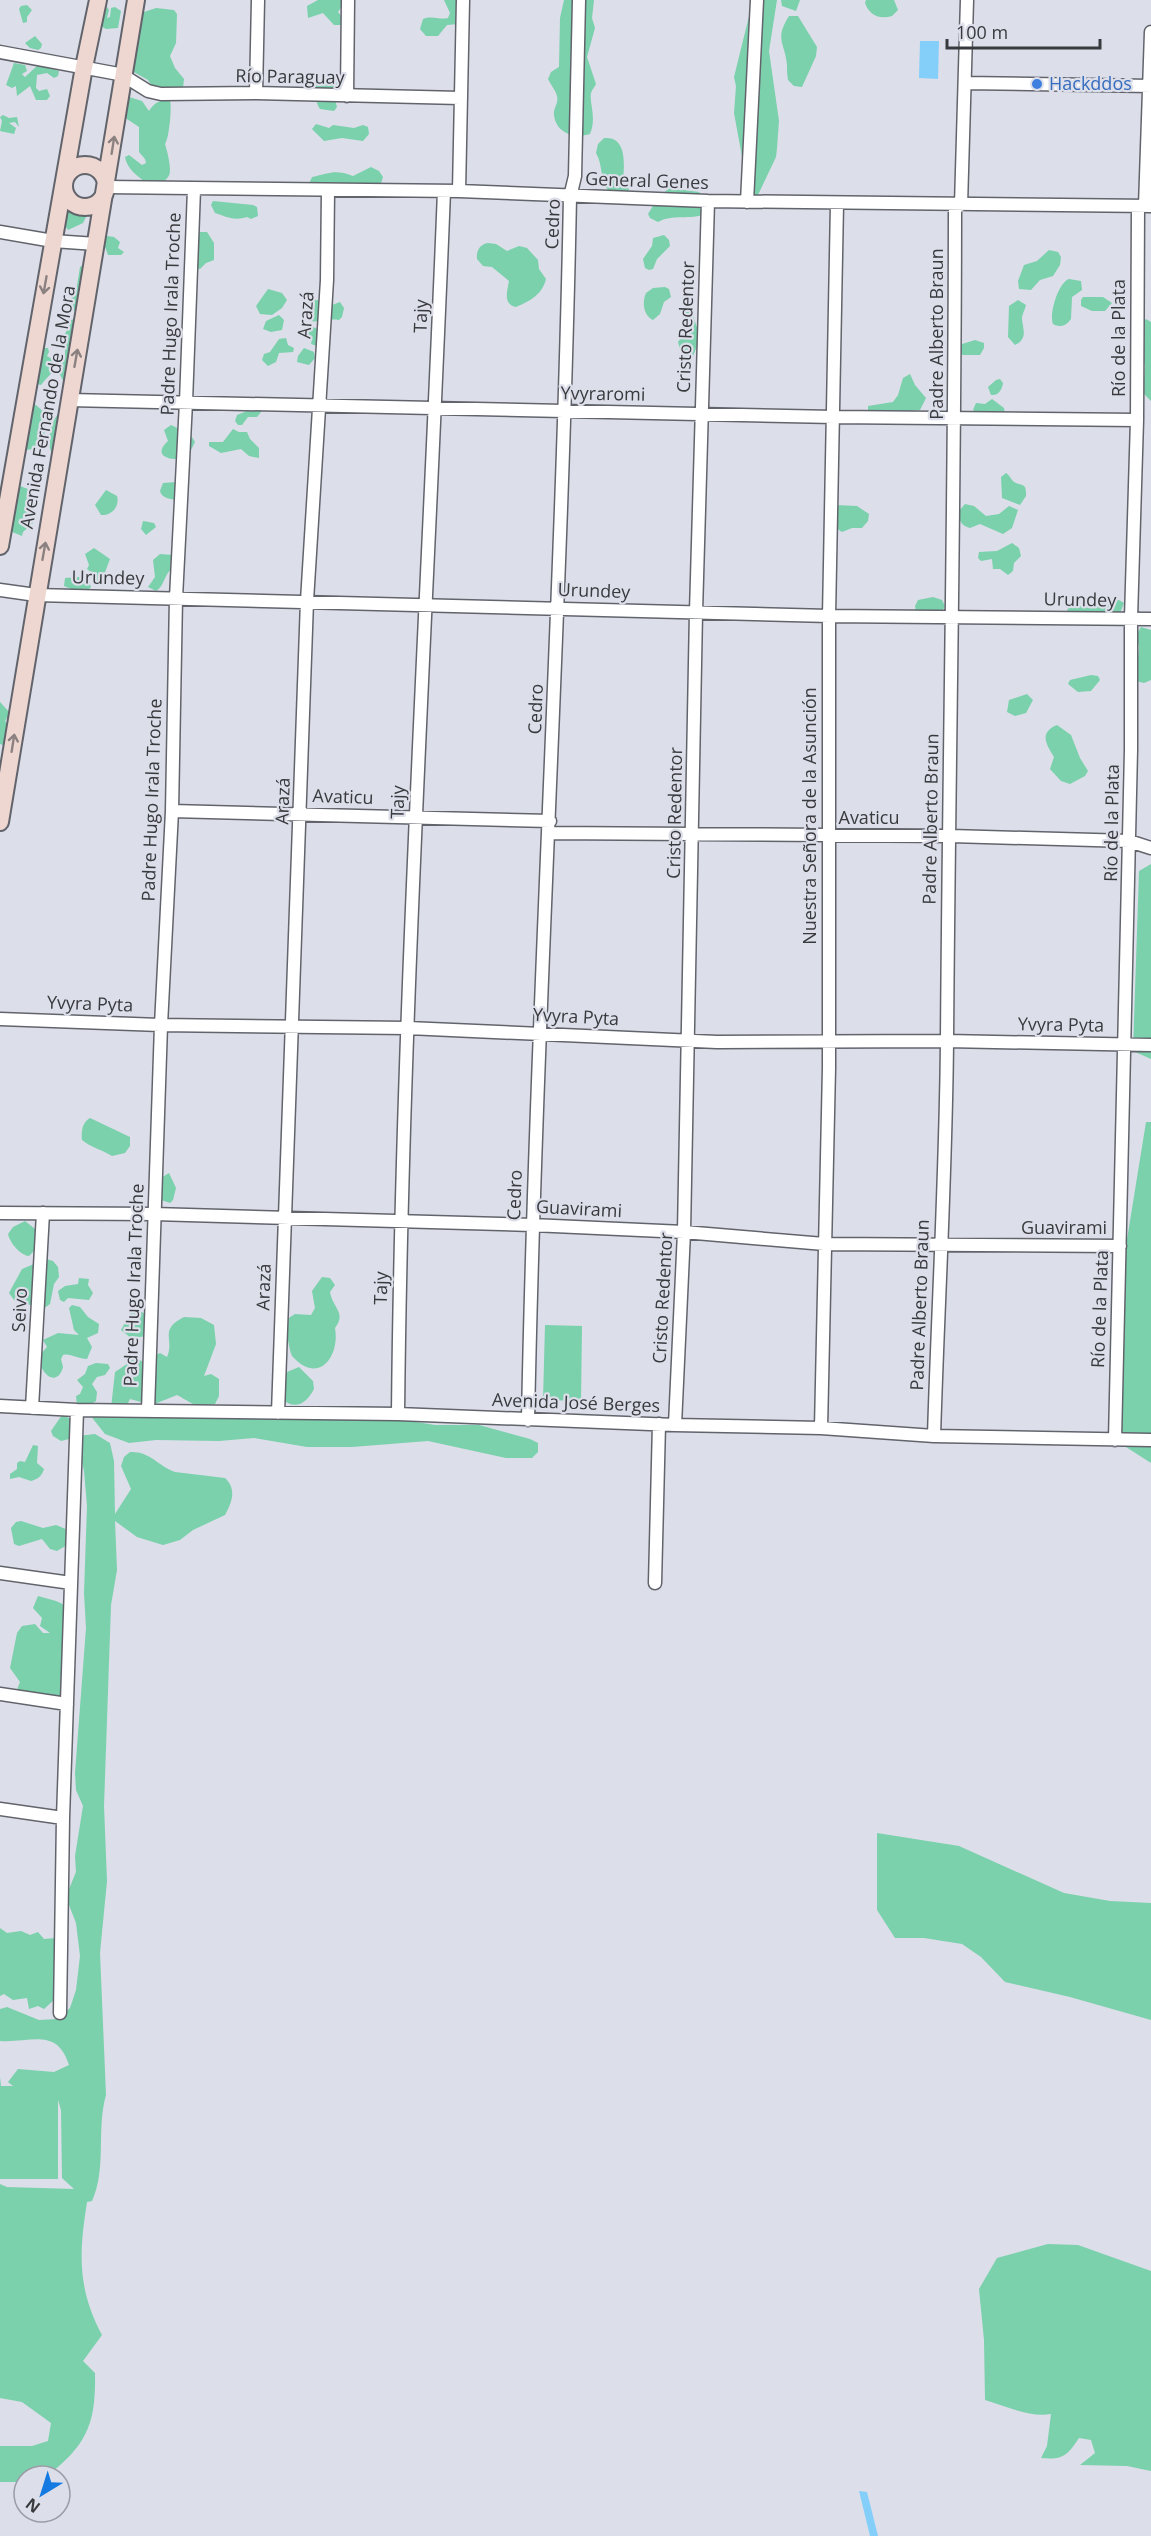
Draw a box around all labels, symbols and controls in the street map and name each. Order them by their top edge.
scale bar [947,12,1100,50]
text: 100 m [956,20,1008,44]
street label: Río Paraguay [235,63,346,89]
place label: Hackddos [1049,71,1132,95]
marker: Hackddos [1030,77,1044,91]
one-way arrow [108,136,119,156]
street label: General Genes [585,166,709,194]
street label: Cedro [539,198,565,250]
street label: Padre Hugo Irala Troche [154,212,186,416]
street label: Padre Alberto Braun [924,248,948,420]
street label: Cristo Redentor [671,260,699,393]
one-way arrow [40,274,51,294]
street label: Río de la Plata [1106,279,1130,397]
street label: Avenida Fernando de la Mora [14,283,80,530]
street label: Arazá [291,291,319,339]
street label: Tajy [407,298,433,333]
one-way arrow [71,349,82,369]
street label: Yvyraromi [560,380,646,406]
one-way arrow [39,541,50,561]
street label: Urundey [71,564,146,590]
street label: Urundey [557,577,632,603]
street label: Urundey [1043,586,1118,612]
street label: Cedro [522,683,548,735]
street label: Nuestra Señora de la Asunción [797,687,821,945]
street label: Padre Hugo Irala Troche [135,698,167,902]
street label: Padre Alberto Braun [917,733,943,905]
one-way arrow [7,734,18,753]
street label: Cristo Redentor [661,746,687,879]
street label: Río de la Plata [1098,764,1124,882]
street label: Arazá [269,777,295,825]
street label: Avaticu [312,783,374,809]
street label: Tajy [384,784,410,819]
street label: Avaticu [839,805,900,829]
street label: Yvyra Pyta [46,990,134,1017]
street label: Yvyra Pyta [532,1002,620,1030]
street label: Yvyra Pyta [1018,1011,1104,1037]
street label: Cedro [501,1169,527,1221]
street label: Padre Hugo Irala Troche [117,1183,149,1387]
street label: Guavirami [535,1194,623,1222]
street label: Guavirami [1021,1215,1107,1239]
street label: Padre Alberto Braun [904,1219,934,1391]
street label: Cristo Redentor [647,1231,677,1364]
street label: Río de la Plata [1085,1250,1113,1368]
street label: Arazá [250,1263,276,1311]
street label: Tajy [368,1270,392,1305]
street label: Seivo [6,1287,32,1333]
street label: Avenida José Berges [492,1387,661,1417]
north arrow [12,2464,72,2524]
text: N [21,2493,45,2518]

